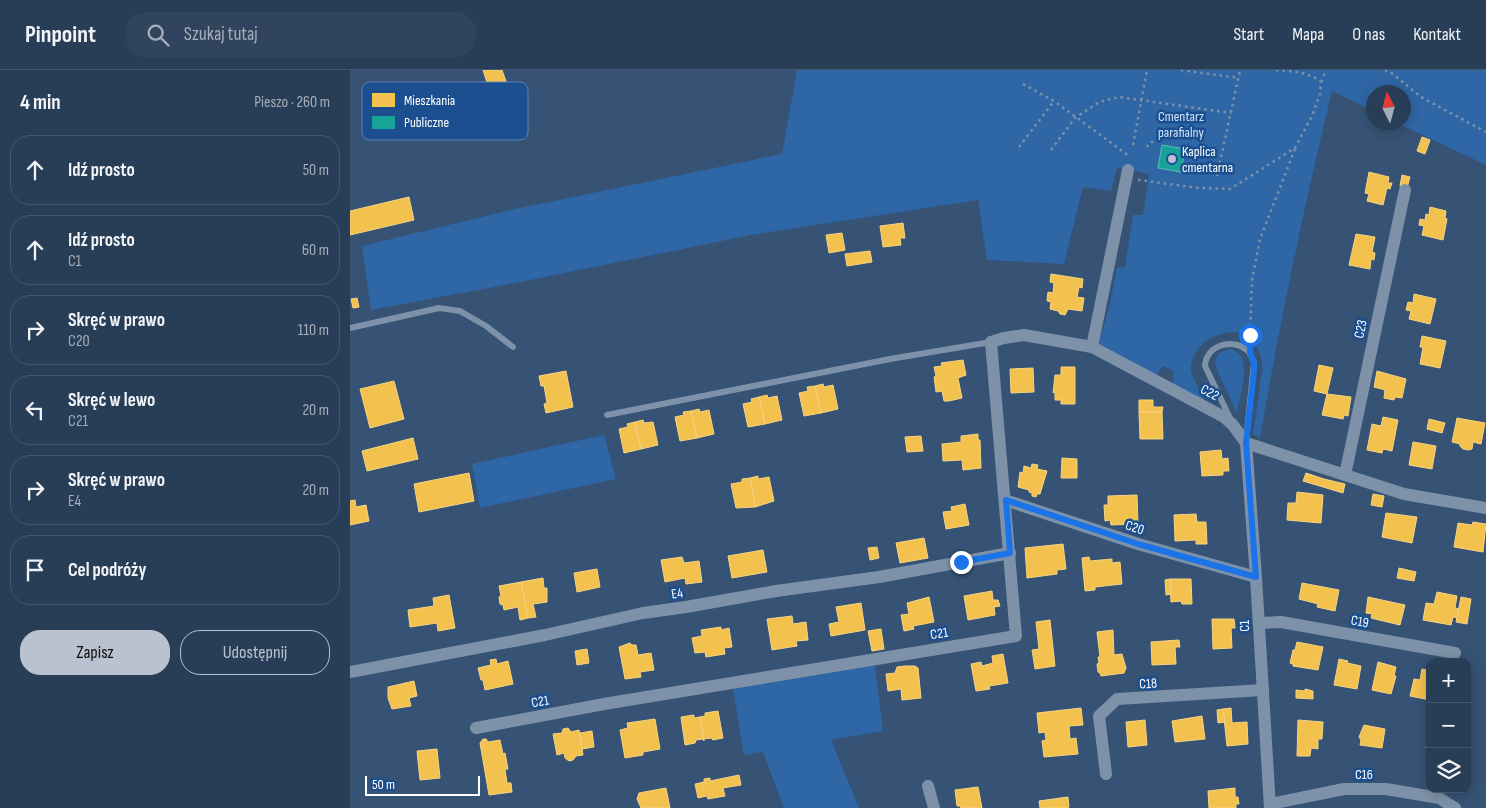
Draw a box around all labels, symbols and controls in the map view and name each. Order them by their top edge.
search box [126,12,476,57]
text: Pinpoint [25,20,96,49]
icon: search [144,21,172,49]
text: Szukaj tutaj [184,23,258,46]
text: Start [1233,24,1264,45]
text: Mapa [1292,24,1324,45]
text: O nas [1352,24,1385,45]
text: Kontakt [1413,24,1461,45]
legend [362,82,528,140]
north arrow [1366,85,1411,130]
text: 4 min [20,90,61,115]
text: Mieszkania [404,92,455,109]
text: Pieszo · 260 m [254,93,330,112]
park label: Cmentarz parafialny [1158,108,1205,141]
text: Publiczne [404,114,449,131]
place label: Kaplica cmentarna [1182,143,1233,176]
marker: Kaplica cmentarna [1166,153,1178,165]
icon: ahead [21,156,49,184]
text: Idź prosto [68,159,135,182]
text: 50 m [303,161,329,180]
text: Idź prosto [68,229,135,252]
icon: ahead [21,236,49,264]
text: 60 m [302,241,329,260]
text: C1 [68,252,81,271]
text: Skręć w prawo [68,309,165,332]
icon: right [21,316,49,344]
street label: C23 [1350,318,1371,340]
text: 110 m [298,321,329,340]
route start [1239,324,1262,347]
text: C20 [68,332,90,351]
street label: C22 [1198,381,1222,404]
text: Skręć w lewo [68,389,155,412]
icon: left [21,396,49,424]
text: 20 m [302,401,329,420]
text: C21 [68,412,88,431]
text: Skręć w prawo [68,469,165,492]
icon: right [21,476,49,504]
text: 20 m [302,481,329,500]
text: E4 [68,492,81,511]
street label: C20 [1123,517,1146,538]
route end [950,551,973,574]
icon: arrive [21,556,49,584]
text: Cel podróży [68,559,146,582]
street label: E4 [670,584,684,603]
street label: C19 [1350,612,1370,631]
street label: C1 [1236,620,1253,632]
street label: C21 [929,624,949,643]
button: Zapisz [20,630,170,675]
button: Udostępnij [180,630,330,675]
map controls [1426,658,1471,793]
button: + [1426,658,1471,703]
street label: C18 [1139,674,1158,693]
street label: C21 [530,691,550,712]
button: − [1426,703,1471,748]
button: layers [1426,748,1471,793]
street label: C16 [1355,766,1373,783]
scale bar [365,773,480,796]
text: 50 m [372,776,395,793]

